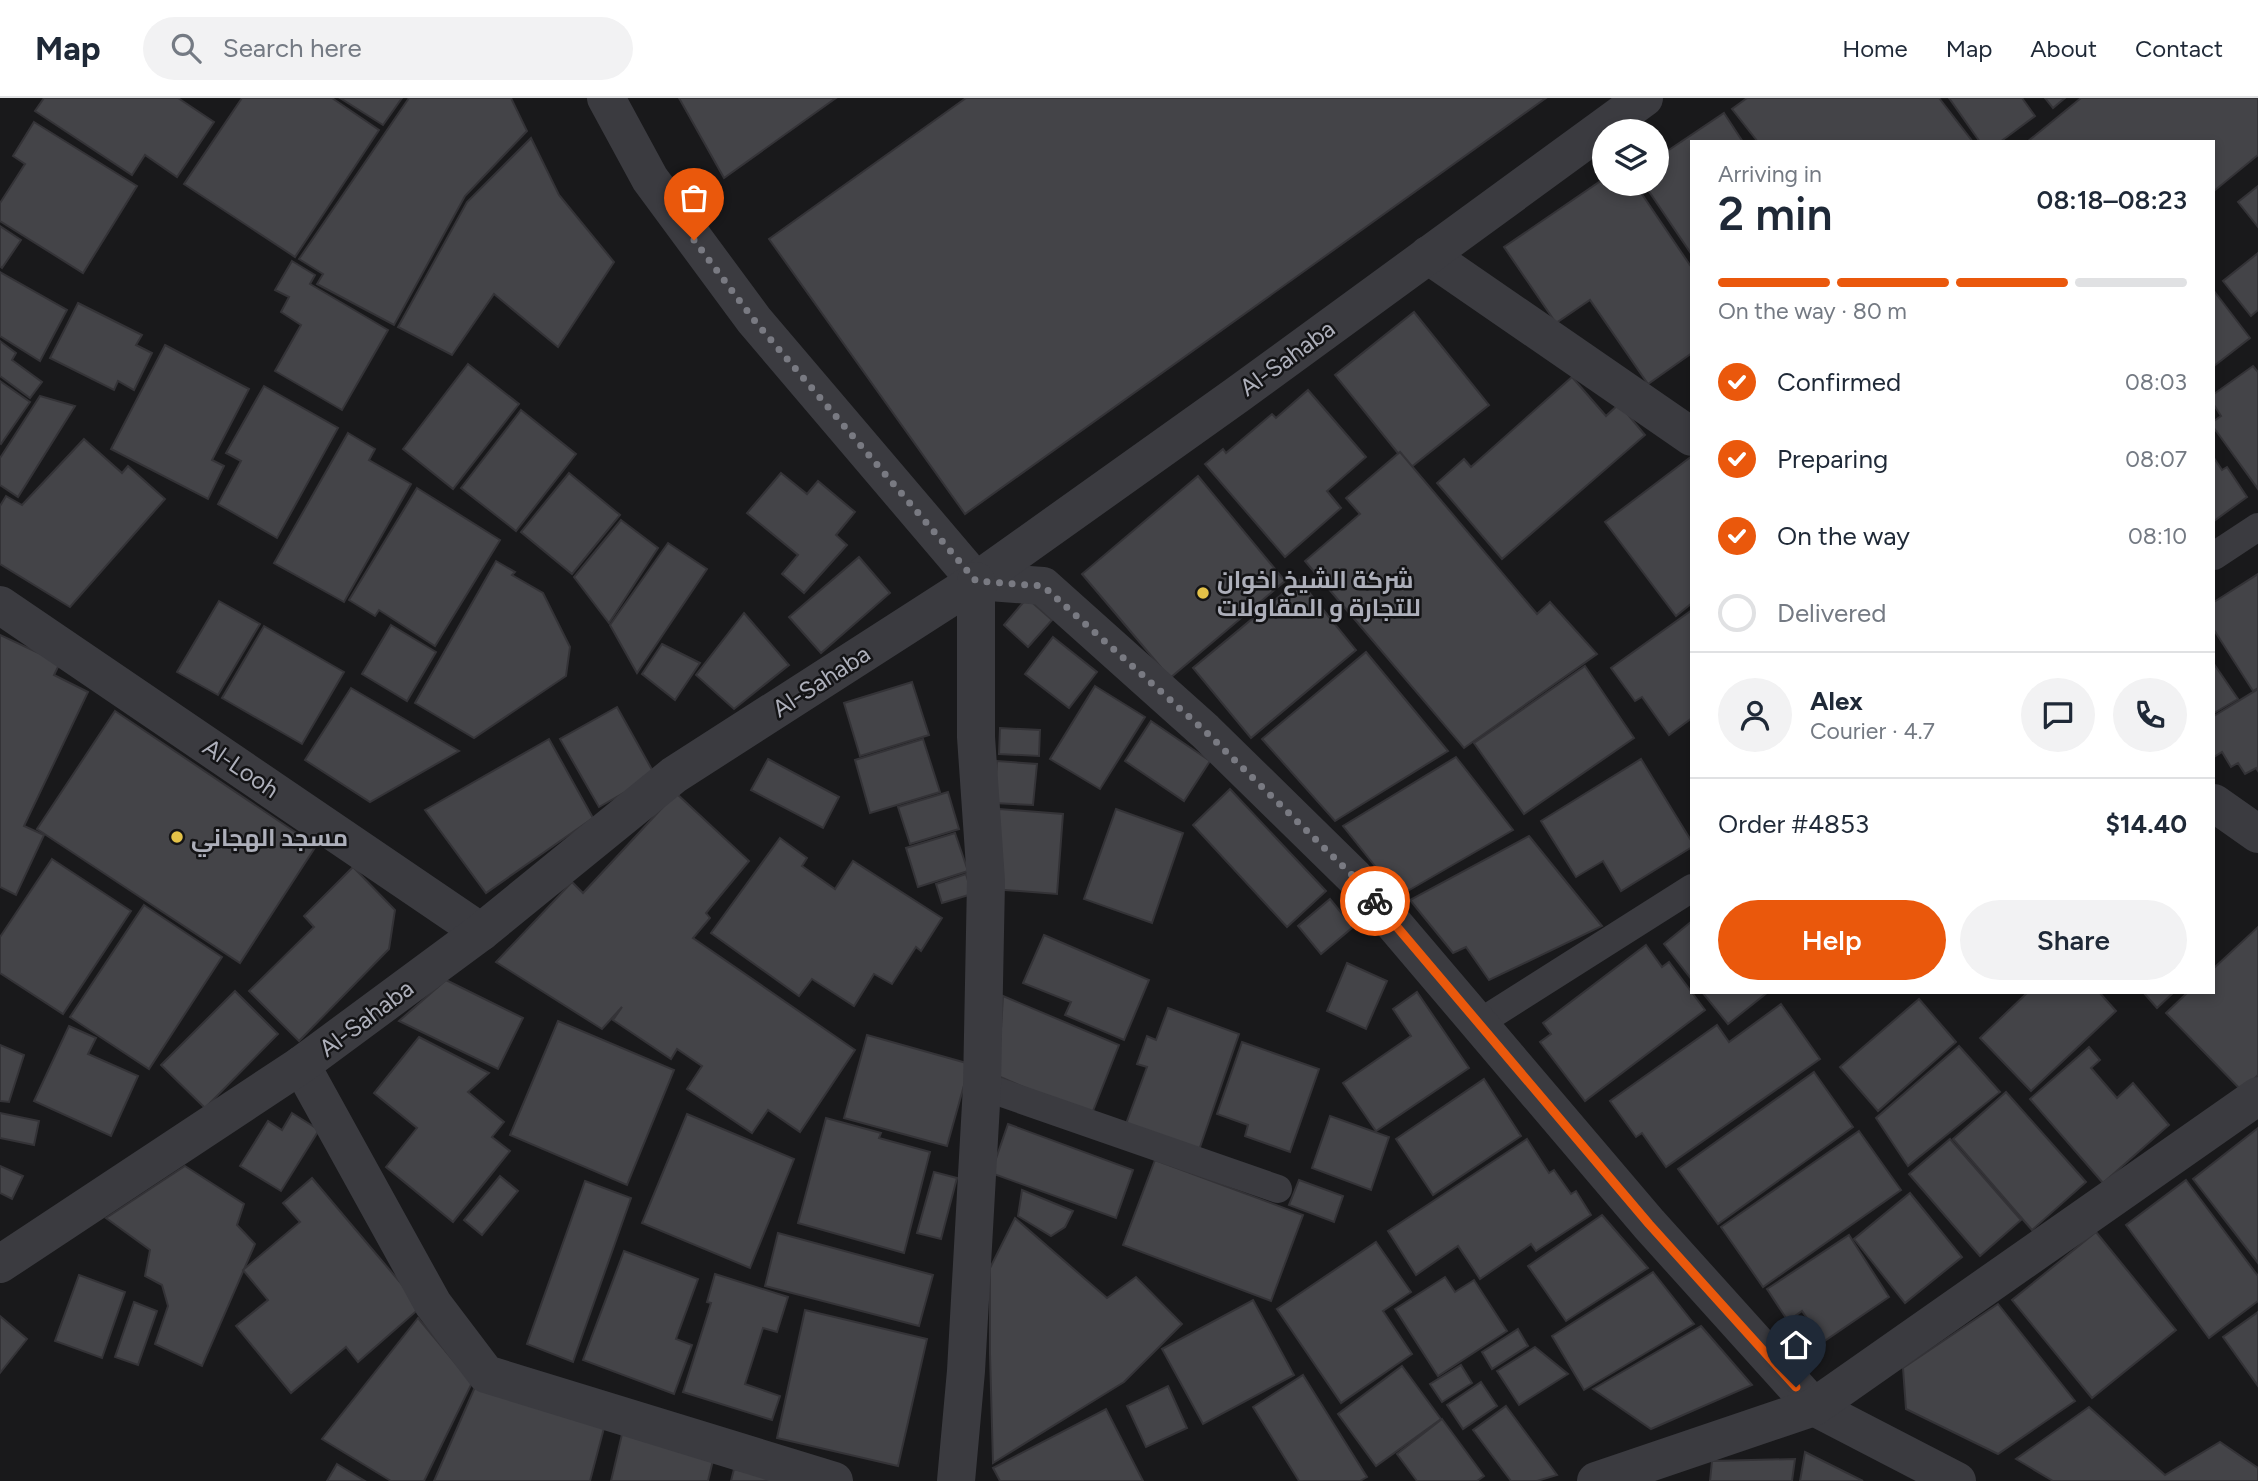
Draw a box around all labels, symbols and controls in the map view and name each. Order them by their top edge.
search box [143,17,633,80]
text: Map [35,29,101,68]
icon: search [167,29,205,67]
text: Search here [223,32,362,64]
text: Home [1842,34,1908,63]
text: Map [1946,34,1992,63]
text: About [2030,34,2097,63]
text: Contact [2135,34,2223,63]
map controls [1592,119,1669,196]
button: layers [1592,119,1669,196]
text: Arriving in [1718,160,1822,188]
pin [664,168,724,240]
icon: bag [675,179,713,217]
text: 08:18–08:23 [2037,184,2187,216]
text: 2 min [1718,186,1833,242]
text: On the way · 80 m [1718,297,1907,325]
street label: Al-Sahaba [1234,314,1340,402]
icon: check [1718,363,1756,401]
text: Confirmed [1777,366,1901,398]
text: 08:03 [2125,368,2187,396]
icon: check [1718,440,1756,478]
text: Preparing [1777,443,1888,475]
text: 08:07 [2125,445,2187,473]
icon: check [1718,517,1756,555]
text: On the way [1777,520,1910,552]
text: 08:10 [2128,522,2187,550]
place label: شركة الشيخ اخوان للتجارة و المقاولات [1217,565,1421,622]
marker: شركة الشيخ اخوان للتجارة و المقاولات [1195,585,1211,601]
text: Delivered [1777,597,1886,629]
street label: Al-Sahaba [767,639,875,723]
button: person [1718,678,1792,752]
button: chat [2021,678,2095,752]
button: phone [2113,678,2187,752]
text: Alex [1810,685,1863,717]
text: Courier · 4.7 [1810,717,1935,745]
street label: Al-Looh [198,732,284,804]
text: Order #4853 [1718,808,1869,840]
text: $14.40 [2105,808,2187,840]
place label: مسجد الهجاني [191,823,348,857]
marker: مسجد الهجاني [169,829,185,845]
courier [1340,866,1410,936]
icon: bike [1356,882,1394,920]
button: Help [1718,900,1946,980]
button: Share [1960,900,2187,980]
street label: Al-Sahaba [313,973,419,1063]
pin [1766,1315,1826,1387]
icon: home [1777,1326,1815,1364]

